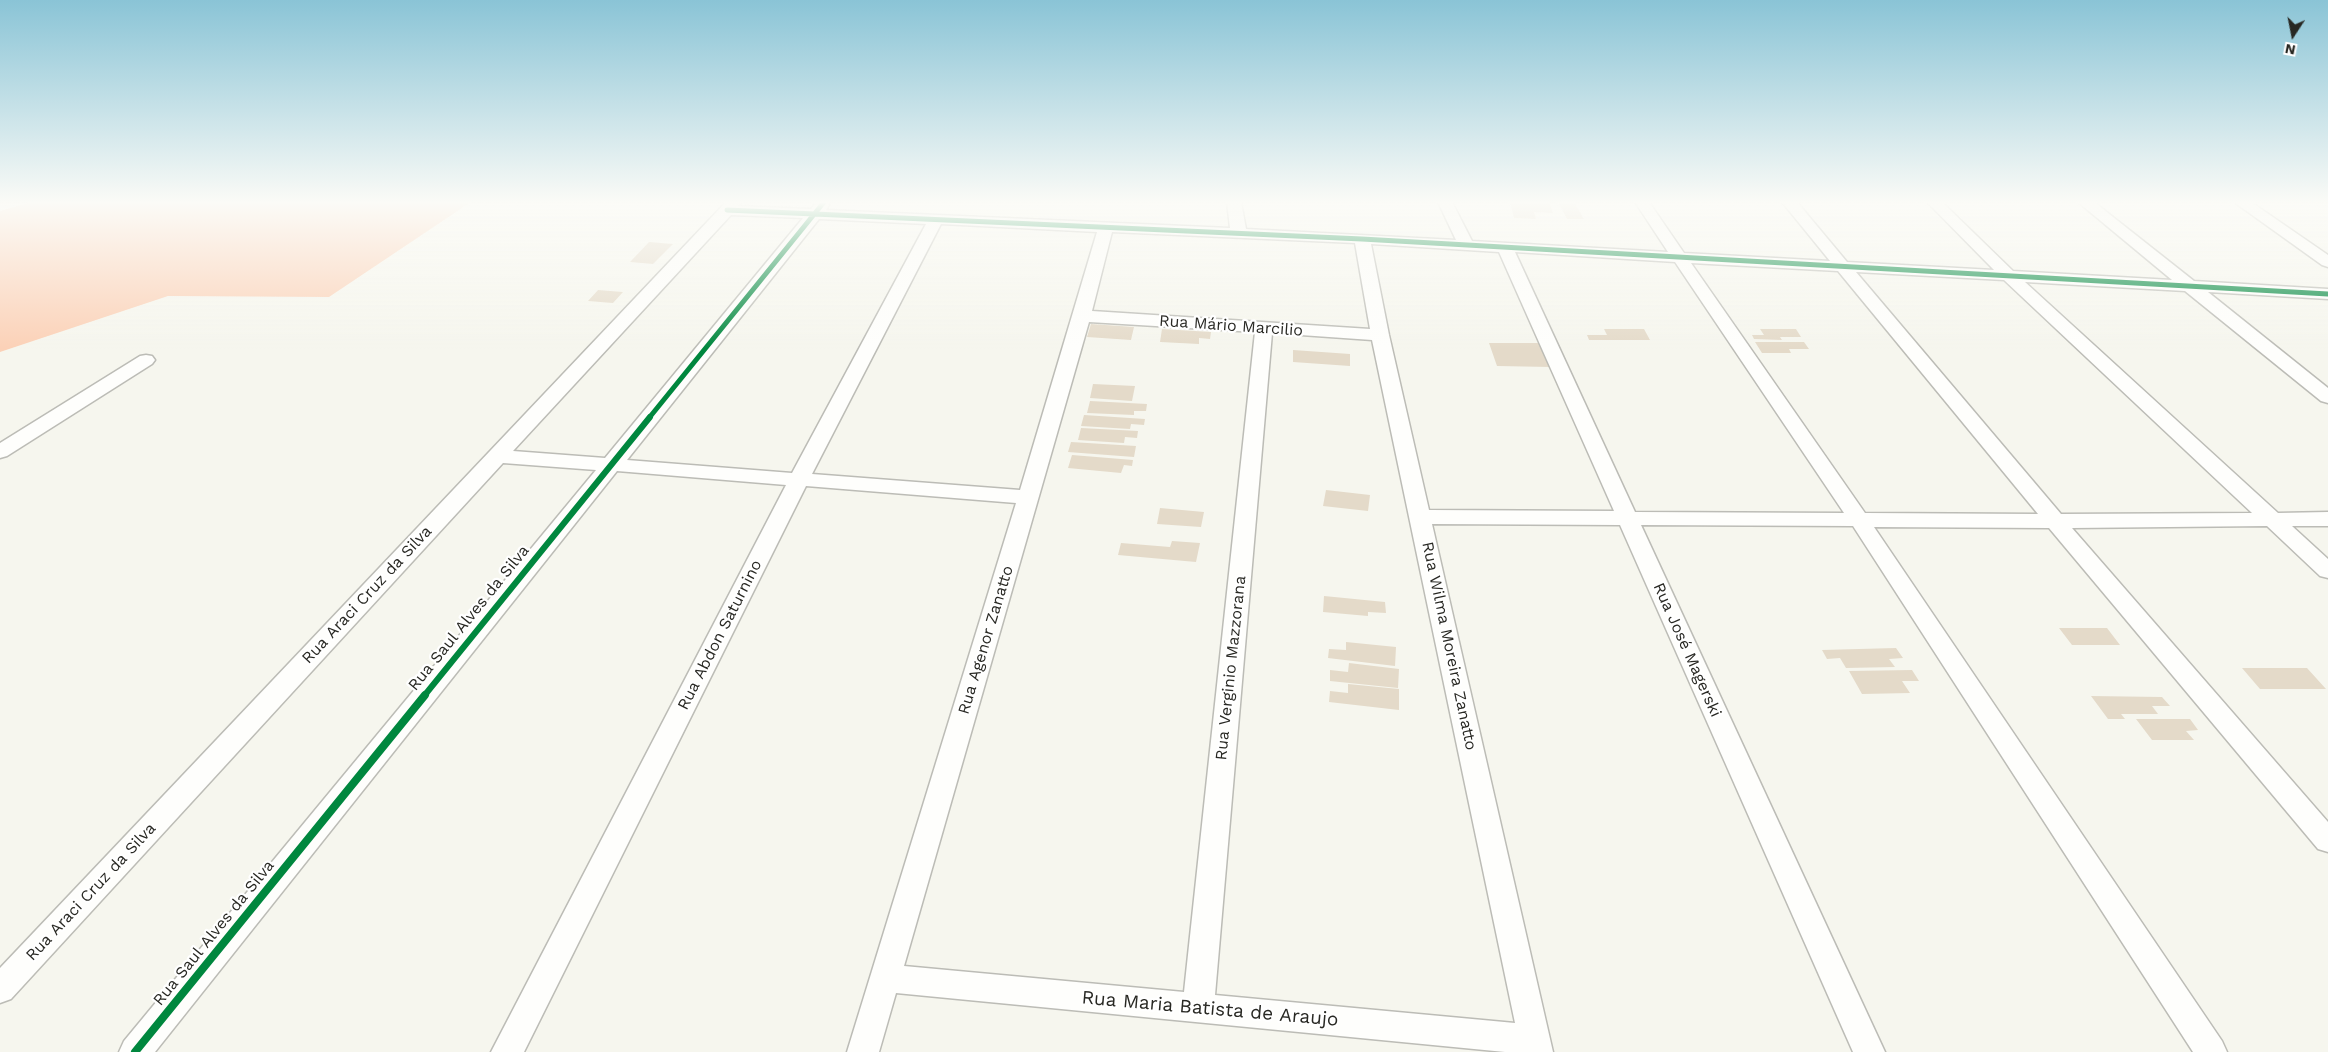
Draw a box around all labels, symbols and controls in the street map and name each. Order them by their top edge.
north arrow [2268,10,2318,60]
text: N [2284,41,2297,59]
street label: Rua Mário Marcilio [1158,311,1304,341]
street label: Rua Araci Cruz da Silva [298,522,436,668]
street label: Rua Wilma Moreira Zanatto [1418,540,1480,752]
street label: Rua Saul Alves da Silva [404,541,534,695]
street label: Rua Abdon Saturnino [674,557,766,713]
street label: Rua Agenor Zanatto [954,563,1018,717]
street label: Rua Verginio Mazzorana [1212,575,1250,761]
street label: Rua José Magerski [1649,580,1725,720]
street label: Rua Araci Cruz da Silva [22,819,160,965]
street label: Rua Saul Alves da Silva [149,856,279,1010]
street label: Rua Maria Batista de Araujo [1081,986,1339,1032]

